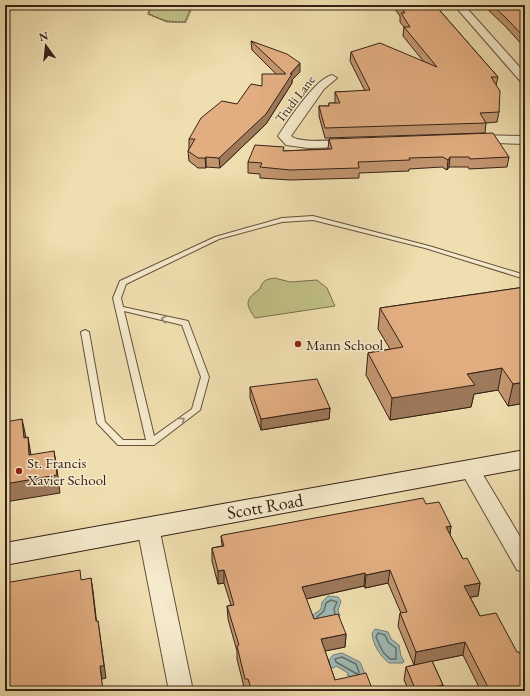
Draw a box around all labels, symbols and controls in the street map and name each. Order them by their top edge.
north arrow [26,26,66,66]
text: N [37,28,50,44]
street label: Trudi Lane [271,72,319,126]
one-way arrow [161,315,167,323]
place label: Mann School [306,335,383,354]
marker: Mann School [293,339,303,349]
one-way arrow [178,418,185,425]
place label: St. Francis Xavier School [26,453,107,489]
marker: St. Francis Xavier School [14,466,24,476]
street label: Scott Road [225,488,306,524]

